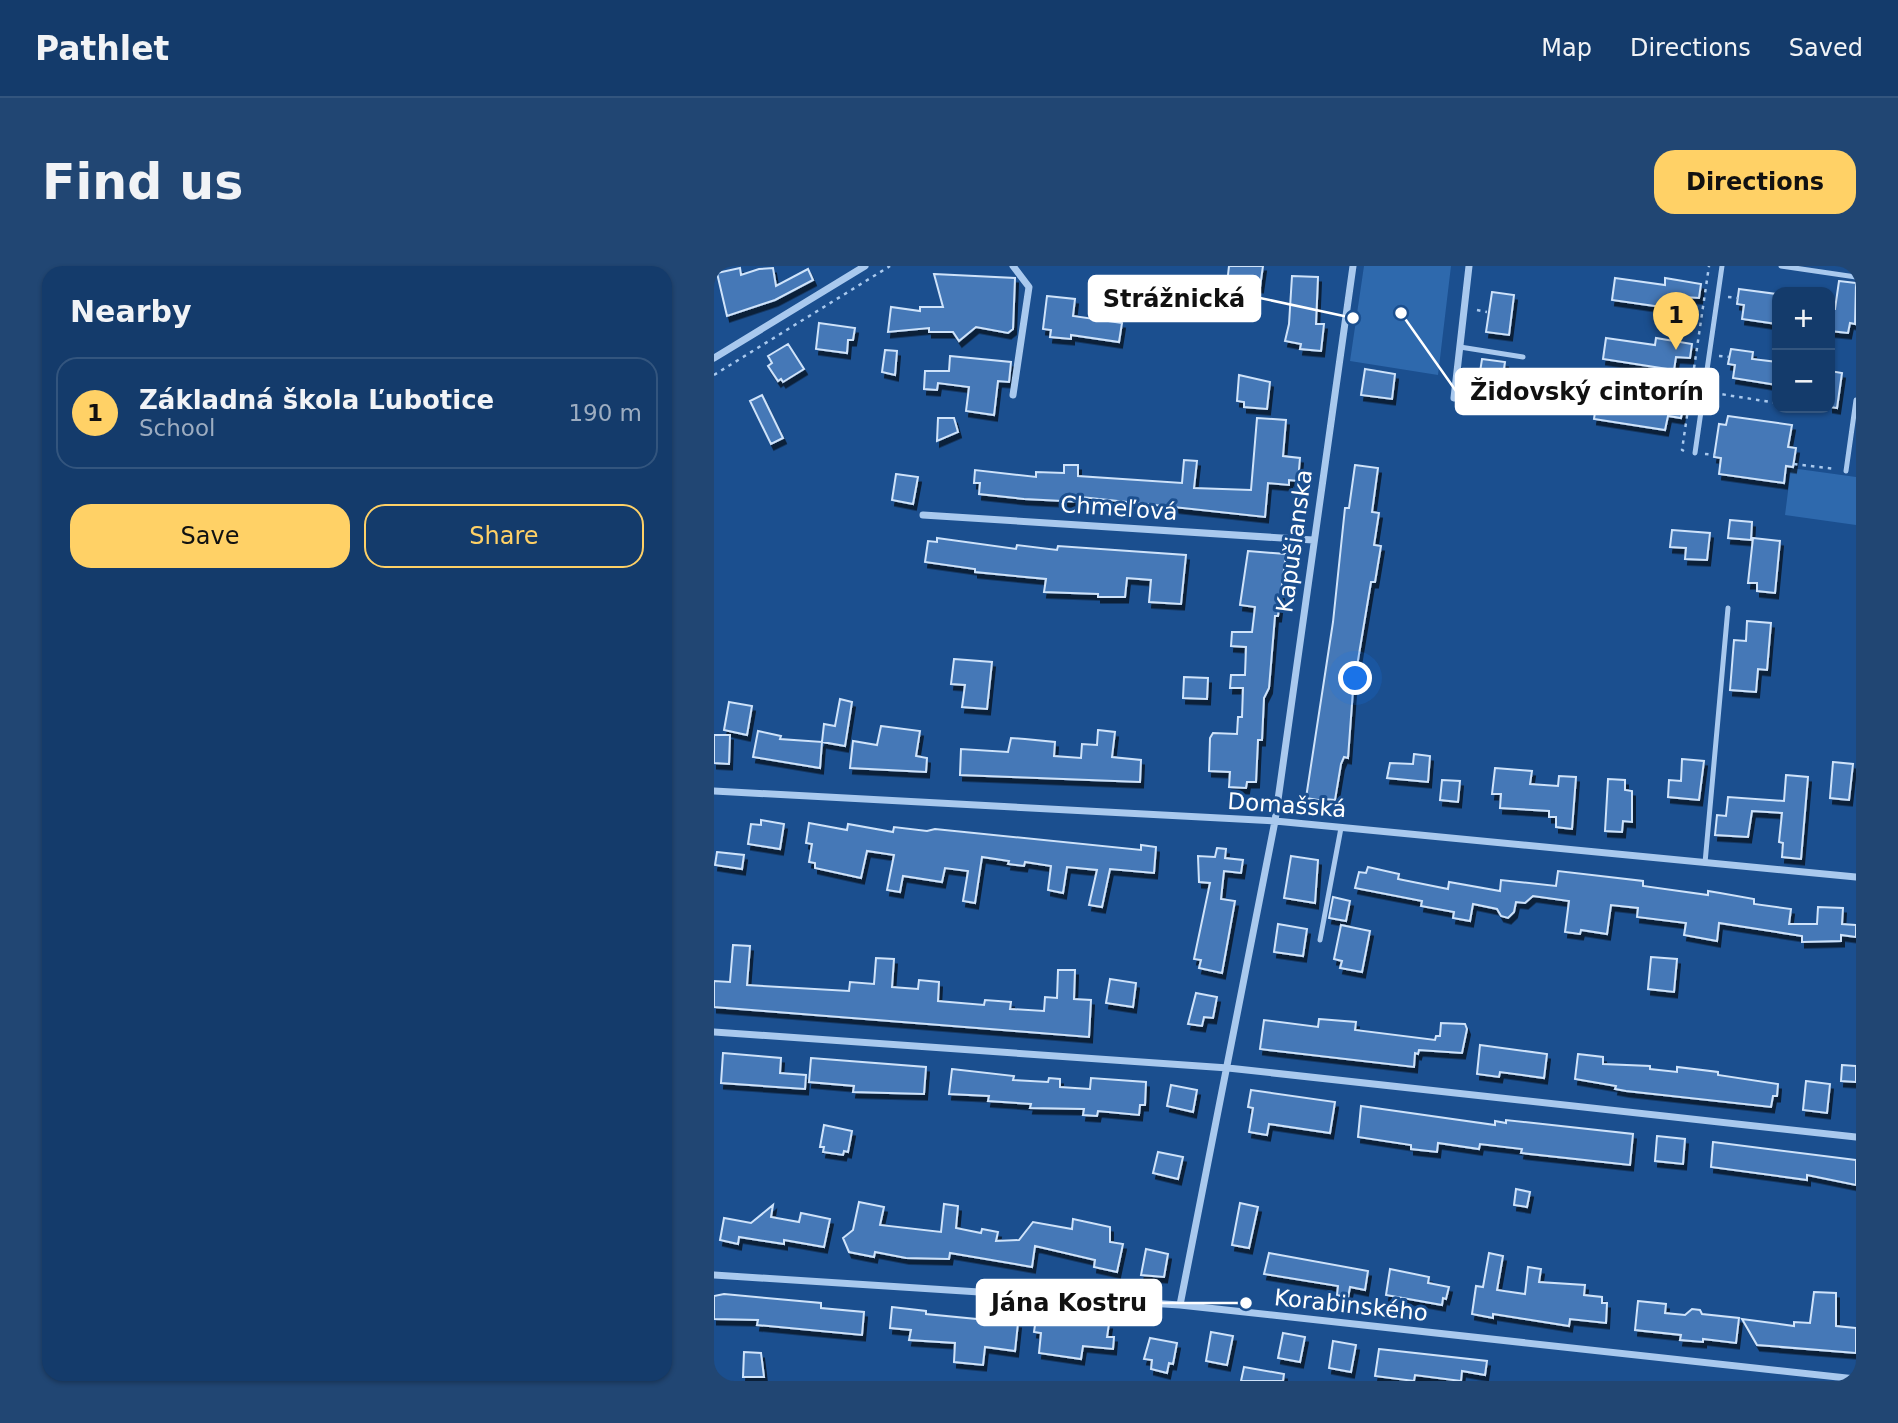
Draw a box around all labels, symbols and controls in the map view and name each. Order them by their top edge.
text: Pathlet [35,29,169,68]
text: Map [1541,34,1592,62]
text: Directions [1630,34,1751,62]
text: Saved [1789,34,1863,62]
button: Directions [1654,150,1856,214]
text: Find us [42,154,243,211]
callout: Strážnická [1089,276,1260,321]
text: Strážnická [1103,285,1245,313]
map controls [1772,287,1835,413]
button: + [1772,287,1835,350]
pin: 1 [1653,292,1699,350]
text: Nearby [70,294,192,329]
button: − [1772,350,1835,413]
callout: Židovský cintorín [1456,369,1718,414]
text: Židovský cintorín [1470,377,1704,406]
text: Základná škola Ľubotice [139,385,494,415]
text: 1 [87,400,103,426]
text: 190 m [568,400,642,426]
text: School [139,415,215,441]
street label: Kapušianska [1271,468,1317,614]
street label: Chmeľová [1059,491,1179,525]
button: Save [70,504,350,568]
button: Share [364,504,644,568]
your location [1338,661,1372,695]
street label: Domašská [1227,788,1347,822]
callout: Jána Kostru [977,1280,1161,1325]
street label: Korabinského [1273,1284,1429,1326]
text: Jána Kostru [989,1289,1147,1317]

